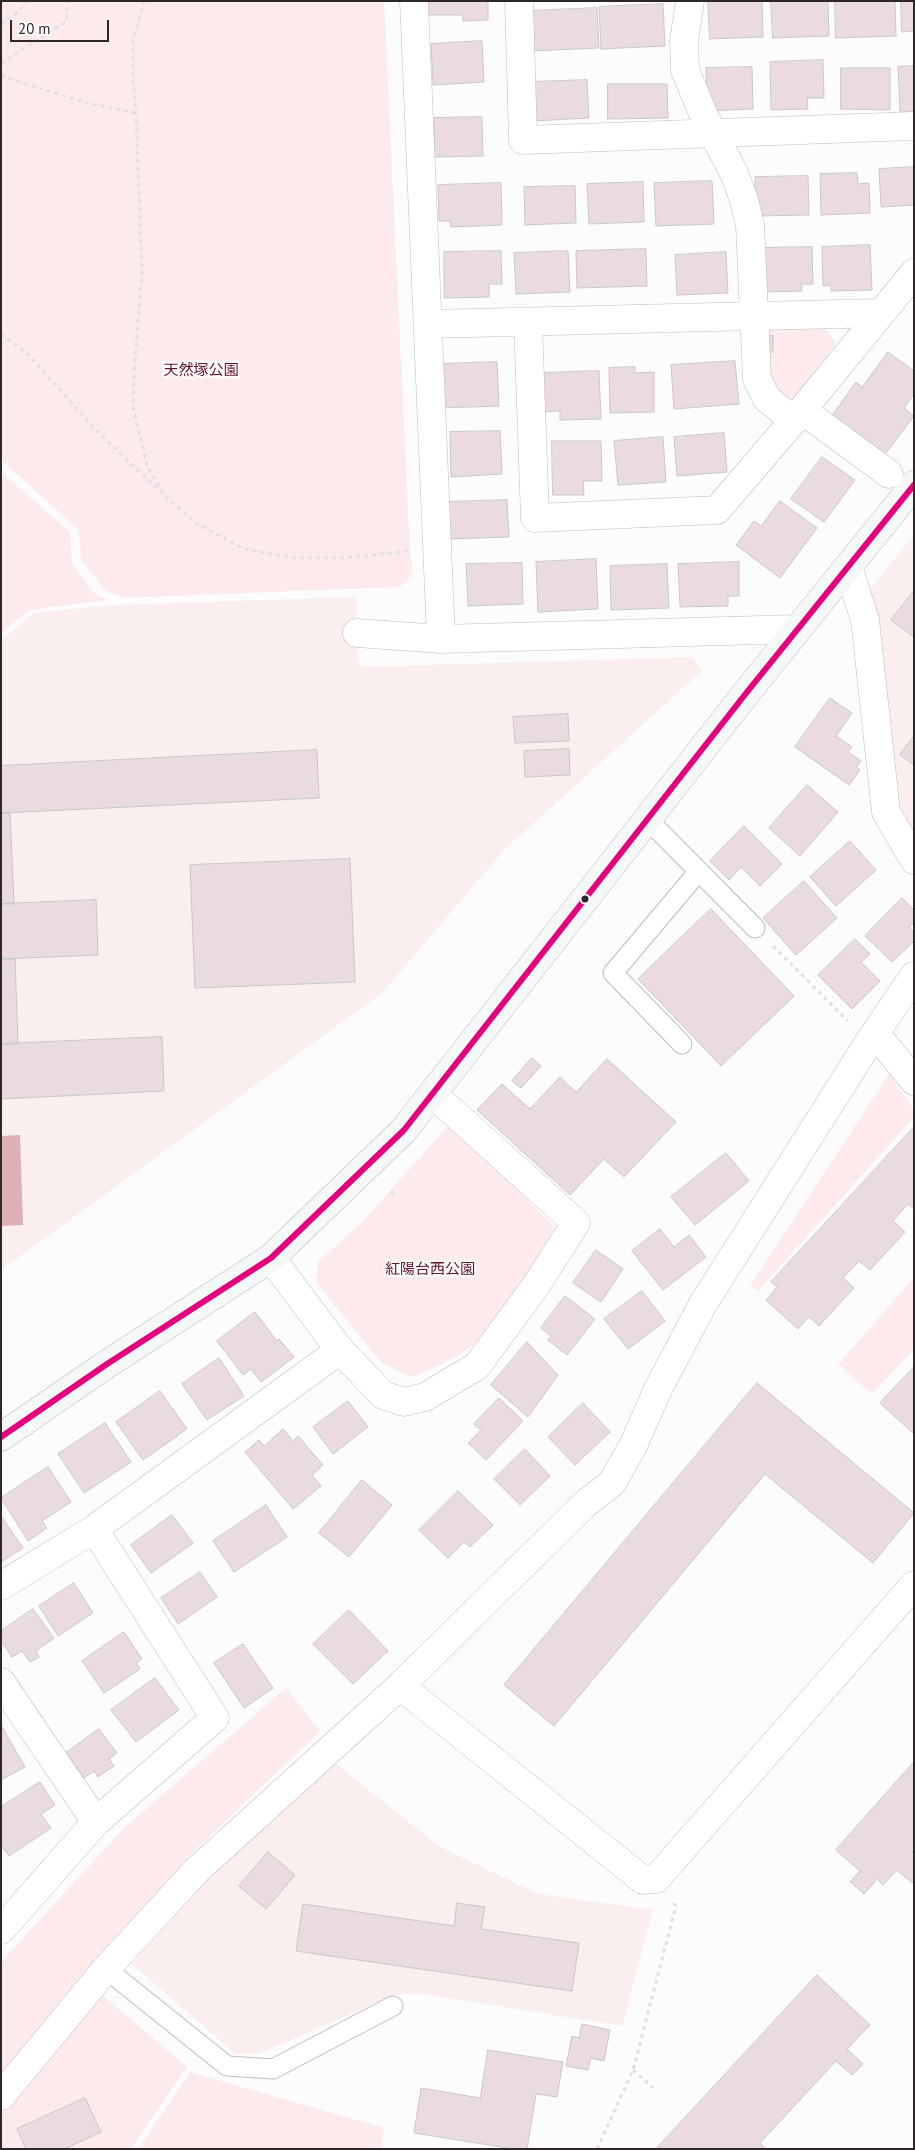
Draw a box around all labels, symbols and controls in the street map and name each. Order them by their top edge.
scale bar [12,10,111,42]
text: 20 m [18,19,51,38]
park label: 天然塚公園 [164,362,238,380]
unlabelled marker [580,894,590,904]
park label: 紅陽台西公園 [385,1261,475,1279]

